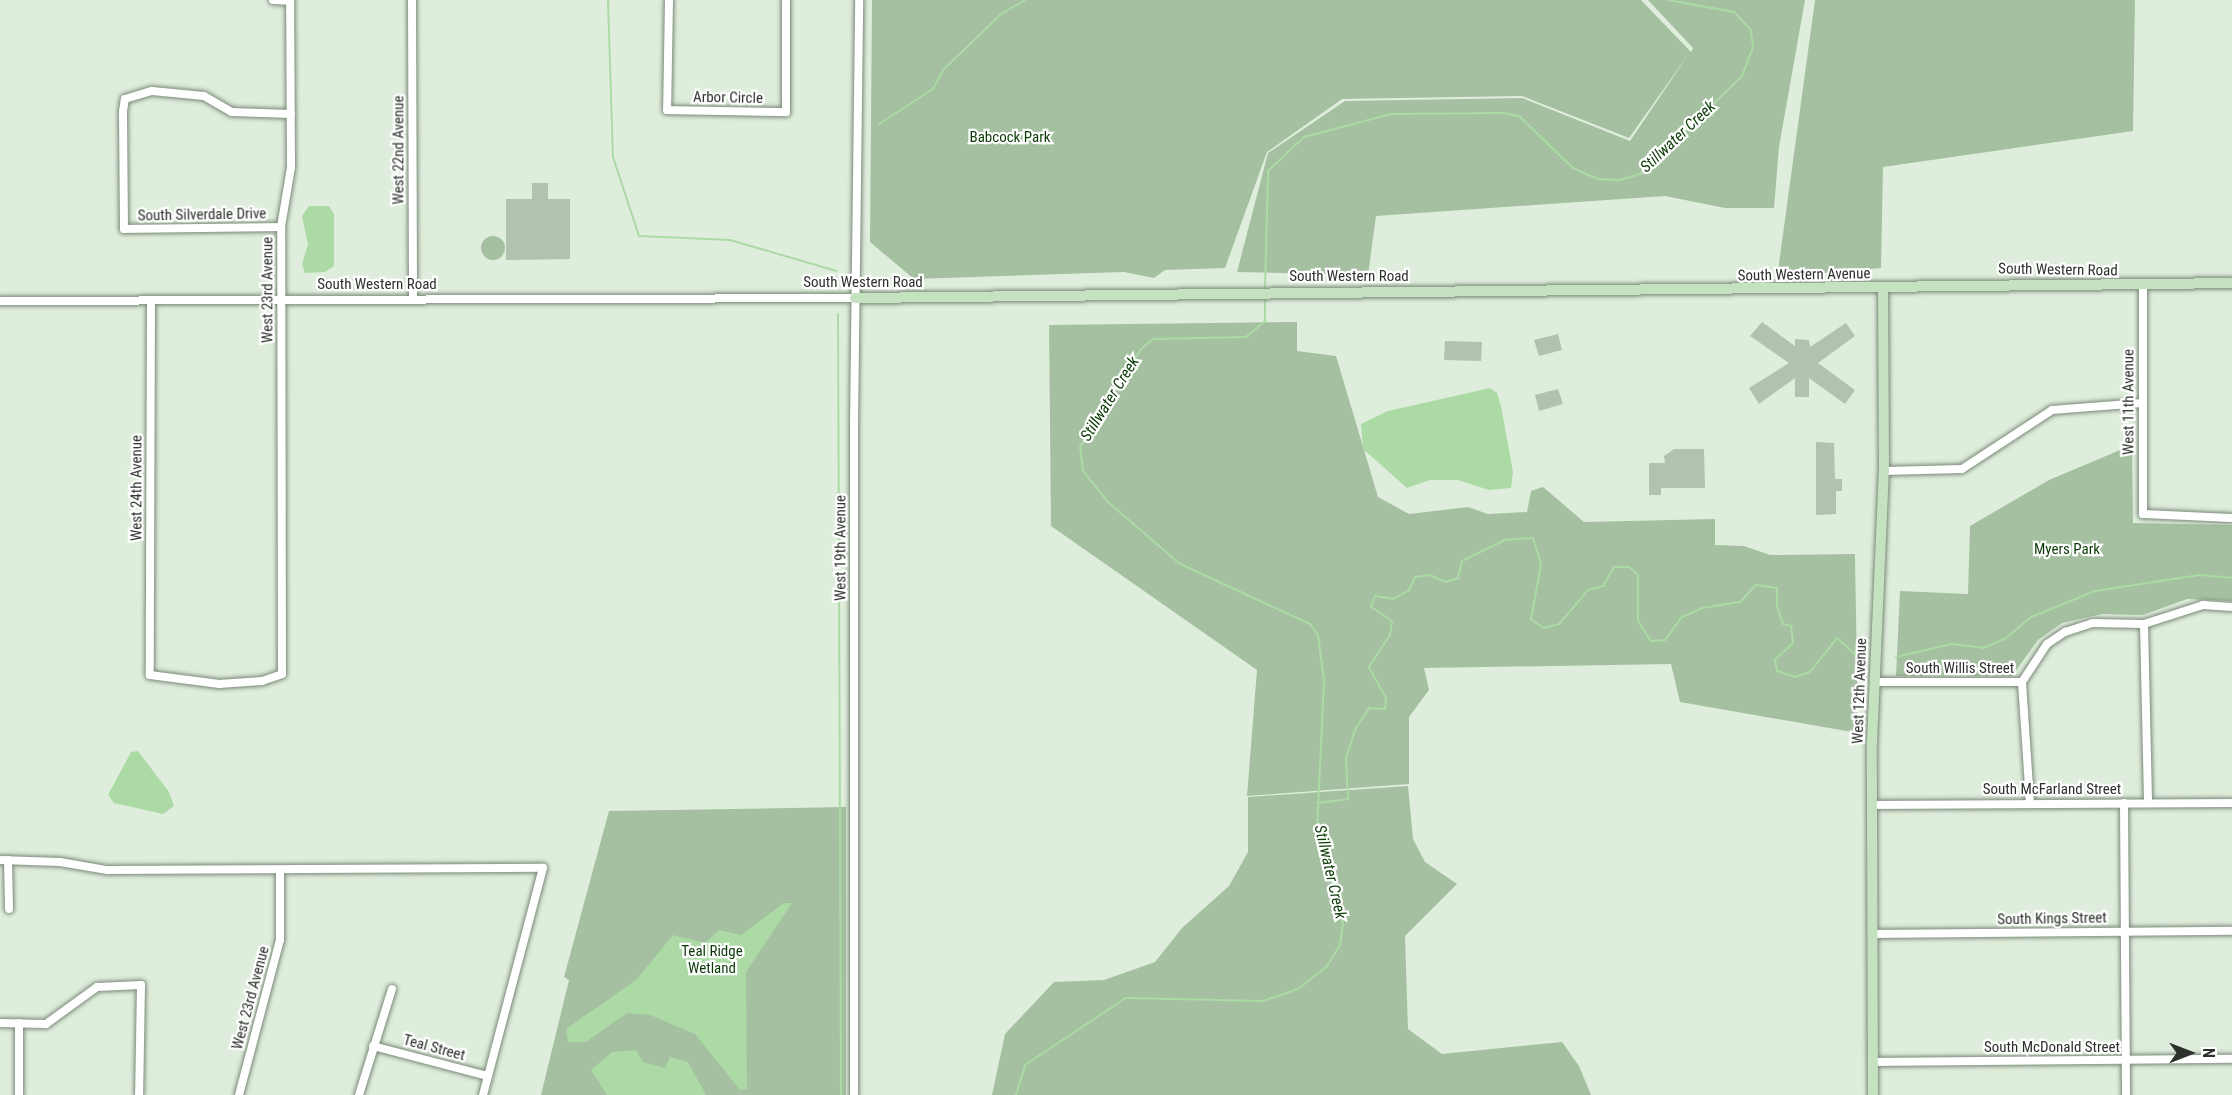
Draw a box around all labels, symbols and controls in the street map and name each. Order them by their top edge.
street label: Arbor Circle [693,88,763,108]
street label: West 22nd Avenue [390,95,408,205]
water label: Stillwater Creek [1636,97,1720,177]
park label: Babcock Park [969,129,1051,147]
street label: South Silverdale Drive [138,205,266,225]
street label: West 23rd Avenue [259,237,277,343]
street label: South Western Road [1998,260,2118,280]
street label: South Western Avenue [1738,265,1870,285]
street label: South Western Road [1289,268,1409,286]
street label: South Western Road [803,274,923,292]
street label: South Western Road [317,276,437,294]
street label: West 11th Avenue [2120,349,2138,455]
water label: Stillwater Creek [1076,353,1144,445]
street label: West 24th Avenue [128,435,146,541]
street label: West 19th Avenue [832,495,850,601]
park label: Myers Park [2034,541,2100,559]
street label: West 12th Avenue [1849,638,1871,744]
street label: South Willis Street [1906,660,2014,678]
street label: South McFarland Street [1983,781,2121,799]
water label: Stillwater Creek [1310,823,1350,921]
street label: South Kings Street [1997,909,2107,929]
park label: Teal Ridge Wetland [681,942,743,977]
street label: West 23rd Avenue [229,944,273,1052]
north arrow [2160,1023,2220,1083]
street label: Teal Street [401,1031,467,1065]
street label: South McDonald Street [1984,1039,2120,1057]
text: N [2199,1048,2218,1058]

